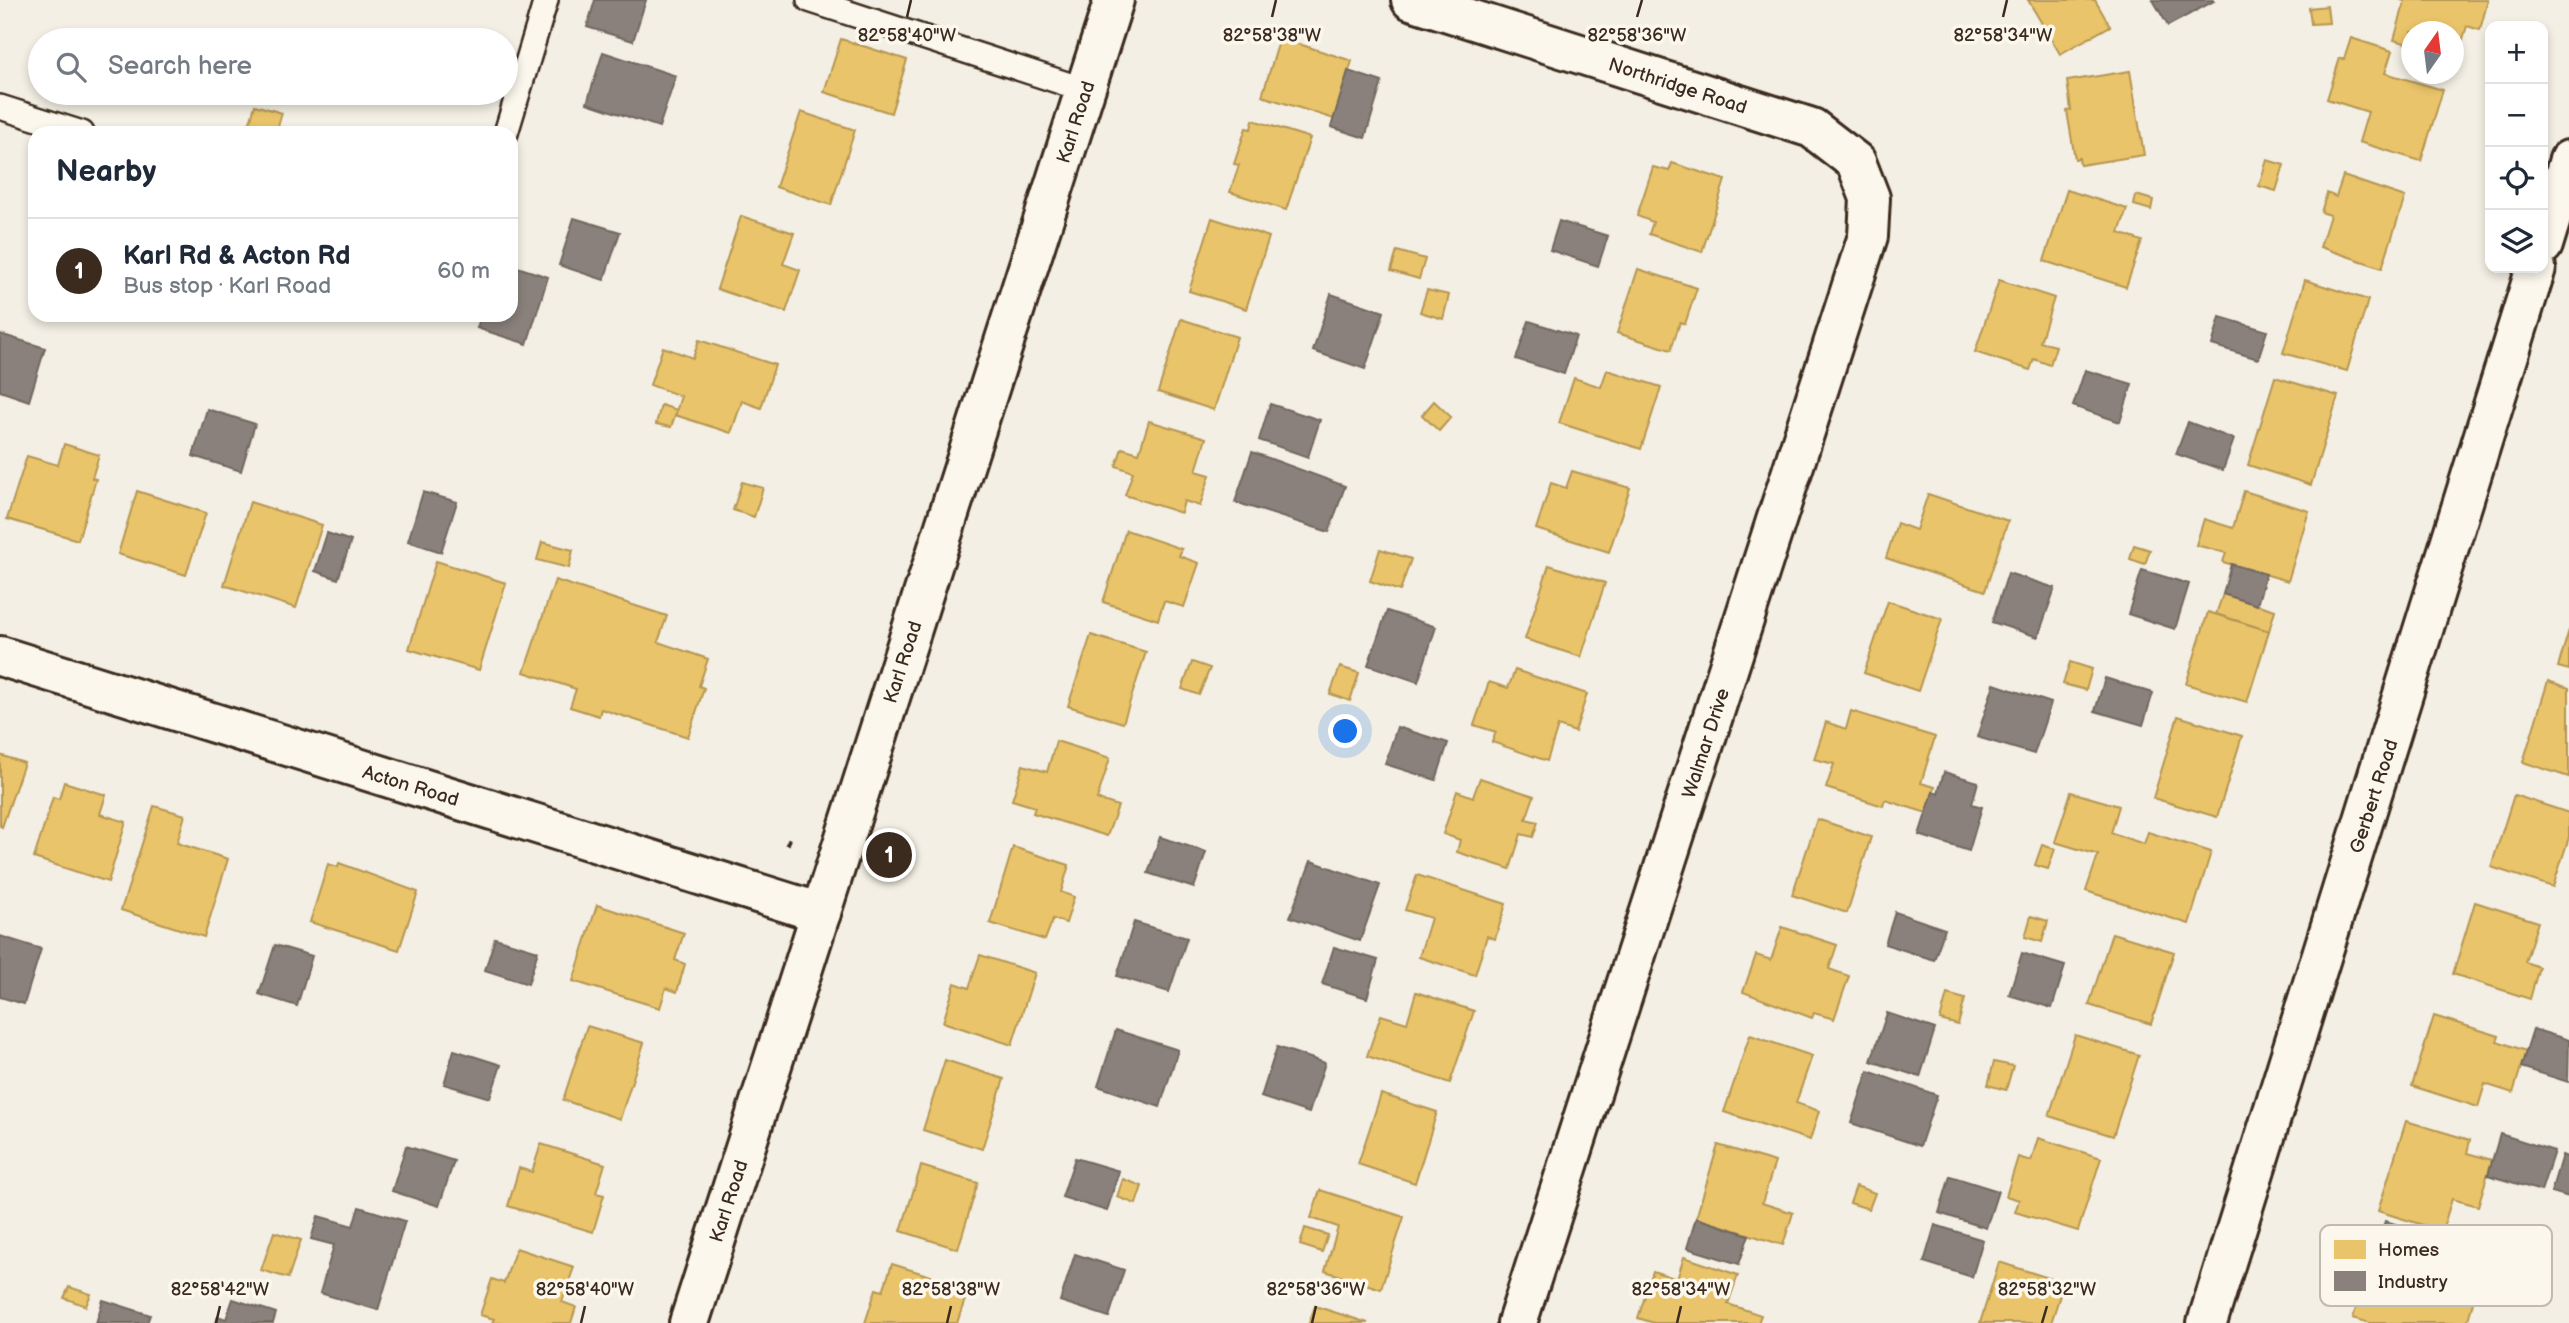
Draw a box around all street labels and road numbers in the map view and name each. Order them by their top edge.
street label: Northridge Road [1605,53,1750,120]
street label: Karl Road [1052,79,1100,166]
street label: Karl Road [879,619,927,706]
street label: Walmar Drive [1678,686,1735,801]
street label: Gerbert Road [2345,737,2404,856]
street label: Acton Road [360,761,461,812]
street label: Karl Road [705,1158,753,1245]

